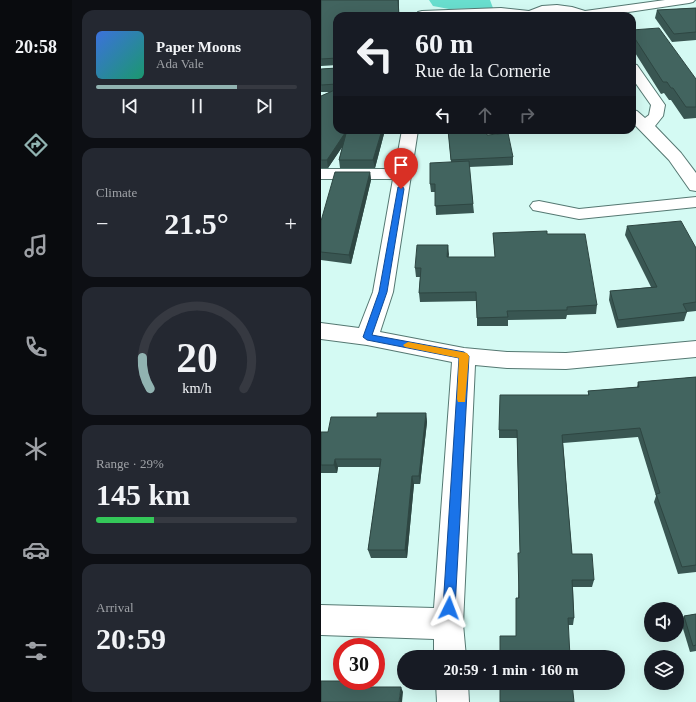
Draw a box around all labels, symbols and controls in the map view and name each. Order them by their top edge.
icon: left [349,28,401,80]
text: 60 m [415,28,473,59]
text: 20:58 [15,37,57,57]
text: Paper Moons [156,39,241,55]
text: Ada Vale [156,56,204,71]
text: Rue de la Cornerie [415,61,550,81]
icon: previous [119,95,141,117]
icon: pause [186,95,208,117]
icon: next [253,95,275,117]
icon: left [432,104,454,126]
icon: ahead [474,104,496,126]
icon: right [516,104,538,126]
icon: directions [22,131,50,159]
pin [384,148,418,189]
icon: arrive [390,154,412,176]
text: Climate [96,185,137,200]
text: 21.5° [164,207,229,240]
text: − [96,211,108,236]
text: + [285,211,297,236]
icon: music [22,232,50,260]
icon: phone [22,333,50,361]
text: 20 [176,335,217,381]
text: km/h [182,380,211,396]
icon: climate [22,435,50,463]
text: Range · 29% [96,456,164,471]
text: 145 km [96,478,190,511]
icon: car [22,536,50,564]
position arrow [428,587,470,629]
text: Arrival [96,600,134,615]
map controls [644,602,684,690]
button: sound [644,602,684,642]
text: 20:59 [96,622,166,655]
icon: filters [22,637,50,665]
speed limit sign: 30 [333,638,385,690]
button: layers [644,650,684,690]
text: 20:59 · 1 min · 160 m [444,662,579,678]

